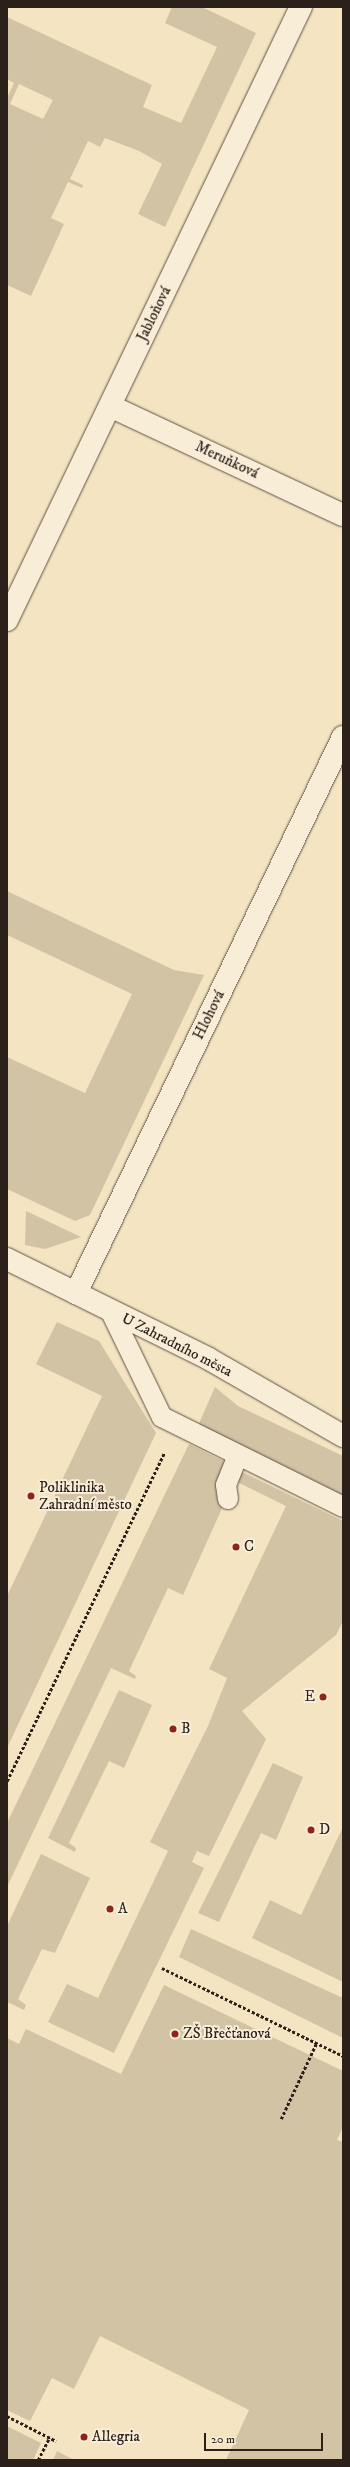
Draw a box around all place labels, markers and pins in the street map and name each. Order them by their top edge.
place label: Poliklinika Zahradní město [39,1478,132,1513]
marker: Poliklinika Zahradní město [26,1491,36,1501]
place label: C [244,1538,254,1556]
marker: C [231,1542,241,1552]
place label: E [304,1688,315,1706]
marker: E [318,1692,328,1702]
place label: B [181,1720,190,1738]
marker: B [168,1724,178,1734]
place label: D [319,1821,330,1839]
marker: D [306,1825,316,1835]
place label: A [118,1900,128,1918]
marker: A [105,1904,115,1914]
place label: ZŠ Břečťanová [183,2025,271,2043]
marker: ZŠ Břečťanová [170,2029,180,2039]
place label: Allegria [92,2428,140,2446]
marker: Allegria [79,2432,89,2442]

